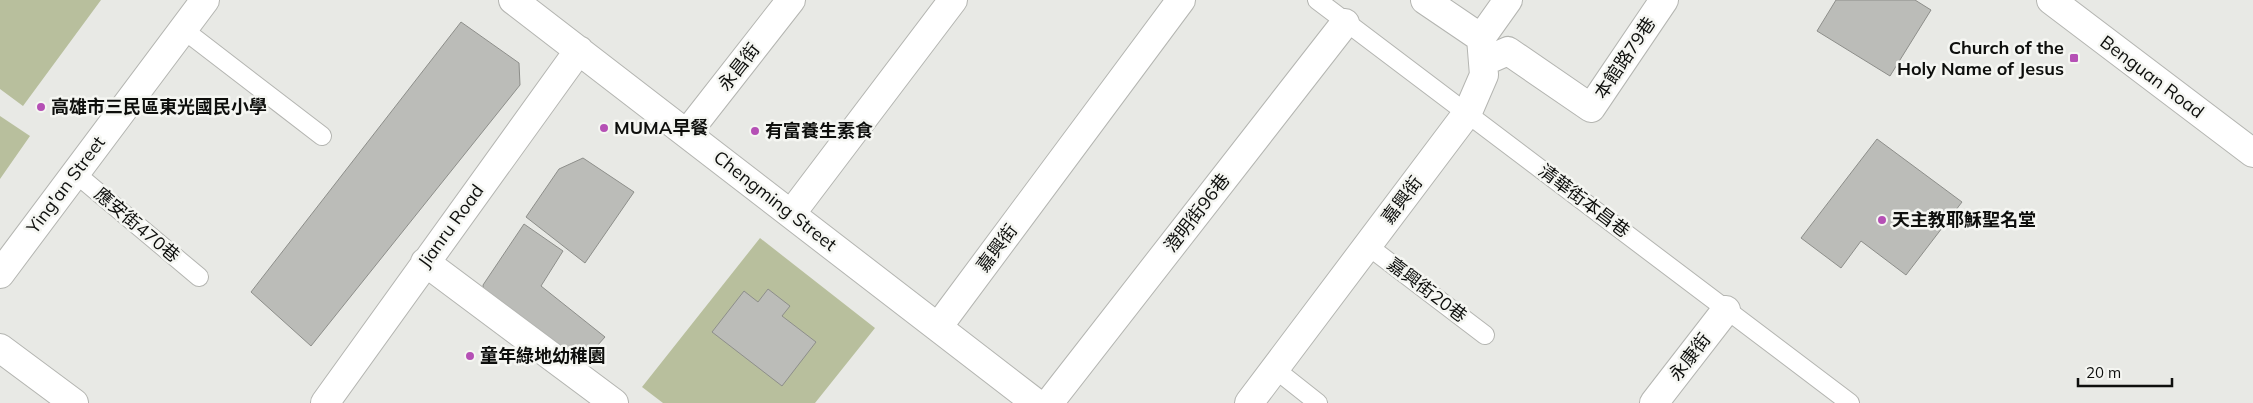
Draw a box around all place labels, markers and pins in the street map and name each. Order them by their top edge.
place label: Church of the Holy Name of Jesus [1897,36,2064,80]
marker: Church of the Holy Name of Jesus [2068,52,2080,64]
place label: 高雄市三民區東光國民小學 [51,95,267,118]
marker: 高雄市三民區東光國民小學 [35,101,47,113]
place label: MUMA早餐 [614,116,708,139]
place label: 有富養生素食 [765,119,873,142]
marker: MUMA早餐 [598,122,610,134]
marker: 有富養生素食 [749,125,761,137]
place label: 天主教耶穌聖名堂 [1892,208,2036,231]
marker: 天主教耶穌聖名堂 [1876,214,1888,226]
place label: 童年綠地幼稚園 [480,344,606,367]
marker: 童年綠地幼稚園 [464,350,476,362]

